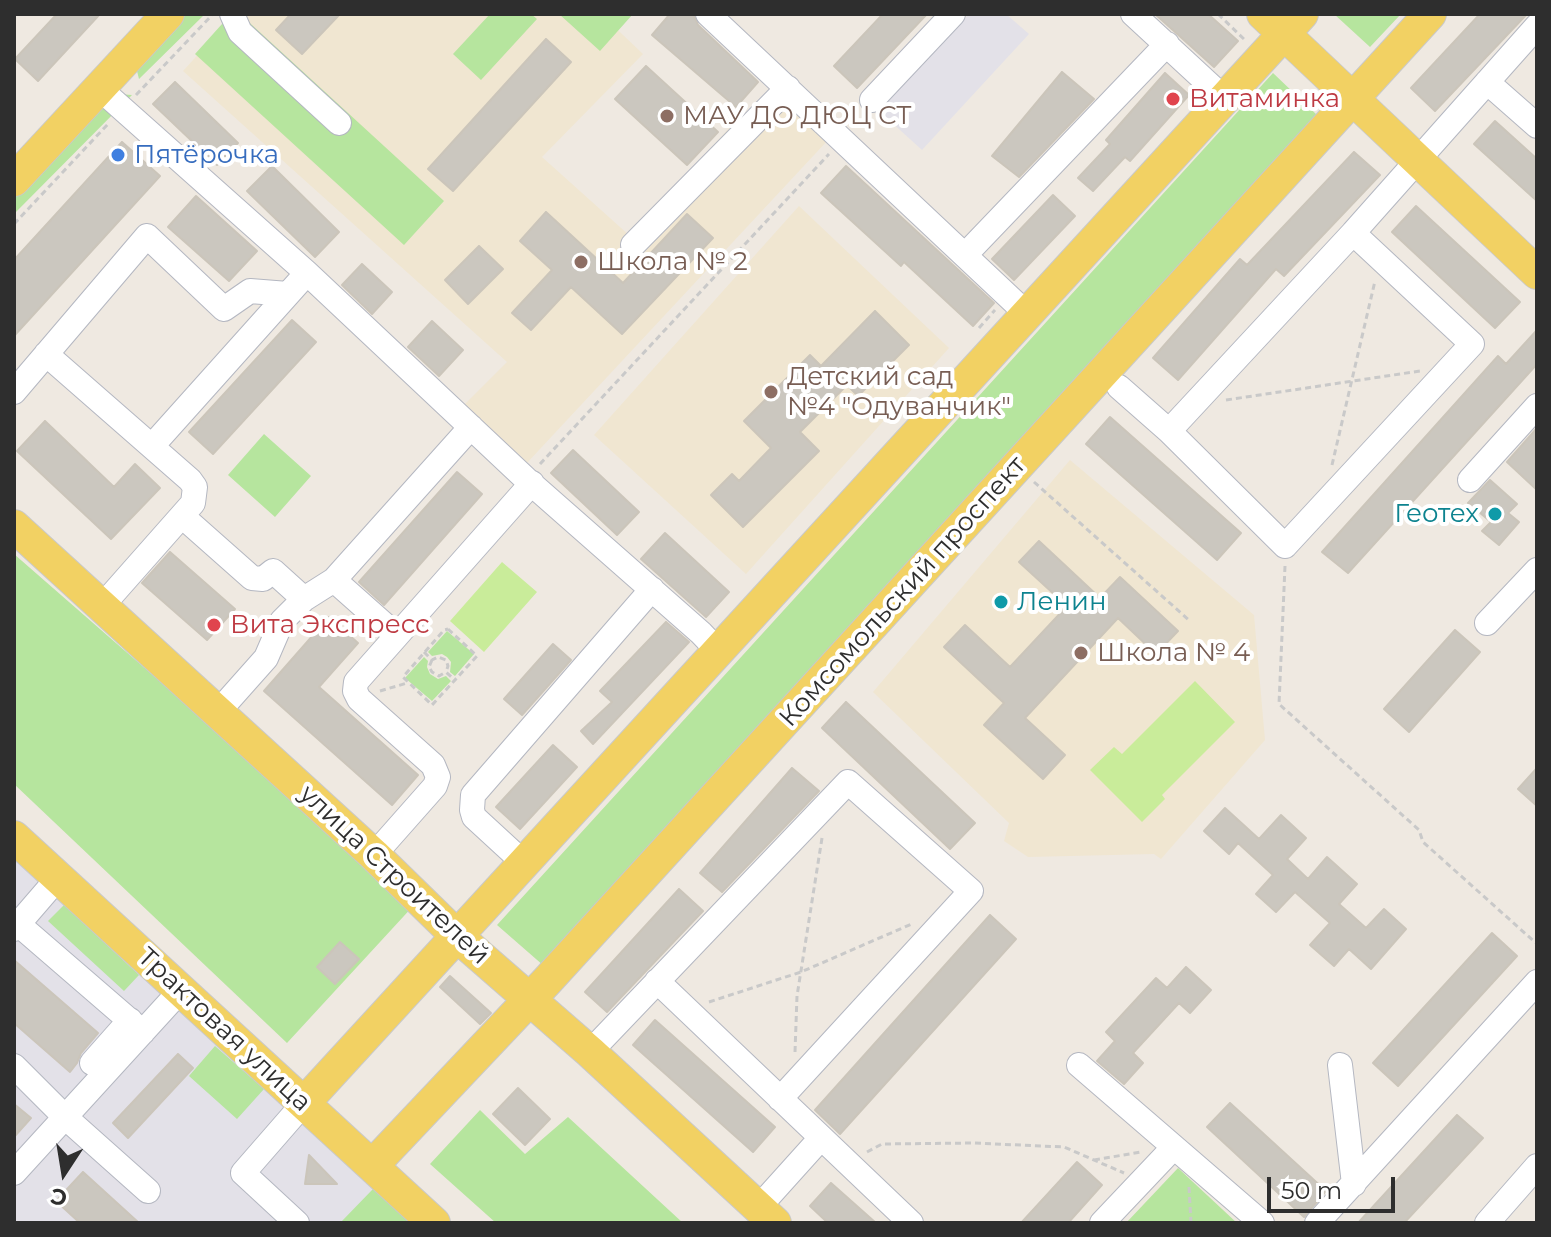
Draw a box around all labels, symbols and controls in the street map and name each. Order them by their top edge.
place label: Витаминка [1189,83,1340,115]
marker: Витаминка [1164,90,1182,108]
place label: МАУ ДО ДЮЦ СТ [683,100,911,132]
marker: МАУ ДО ДЮЦ СТ [658,107,676,125]
place label: Пятёрочка [134,139,279,171]
marker: Пятёрочка [109,146,127,164]
place label: Школа № 2 [597,246,748,278]
marker: Школа № 2 [572,253,590,271]
place label: Детский сад №4 "Одуванчик" [787,361,1011,422]
marker: Детский сад №4 "Одуванчик" [762,383,780,401]
street label: Комсомольский проспект [773,450,1033,734]
place label: Геотех [1394,498,1479,530]
marker: Геотех [1486,505,1504,523]
place label: Ленин [1017,586,1106,618]
marker: Ленин [992,593,1010,611]
place label: Вита Экспресс [230,609,430,641]
marker: Вита Экспресс [205,616,223,634]
place label: Школа № 4 [1097,637,1250,669]
marker: Школа № 4 [1072,644,1090,662]
street label: улица Строителей [292,779,496,971]
street label: Трактовая улица [131,942,317,1118]
north arrow [24,1133,104,1213]
scale bar [1271,1161,1399,1211]
text: 50 m [1281,1176,1342,1205]
text: С [48,1182,70,1212]

